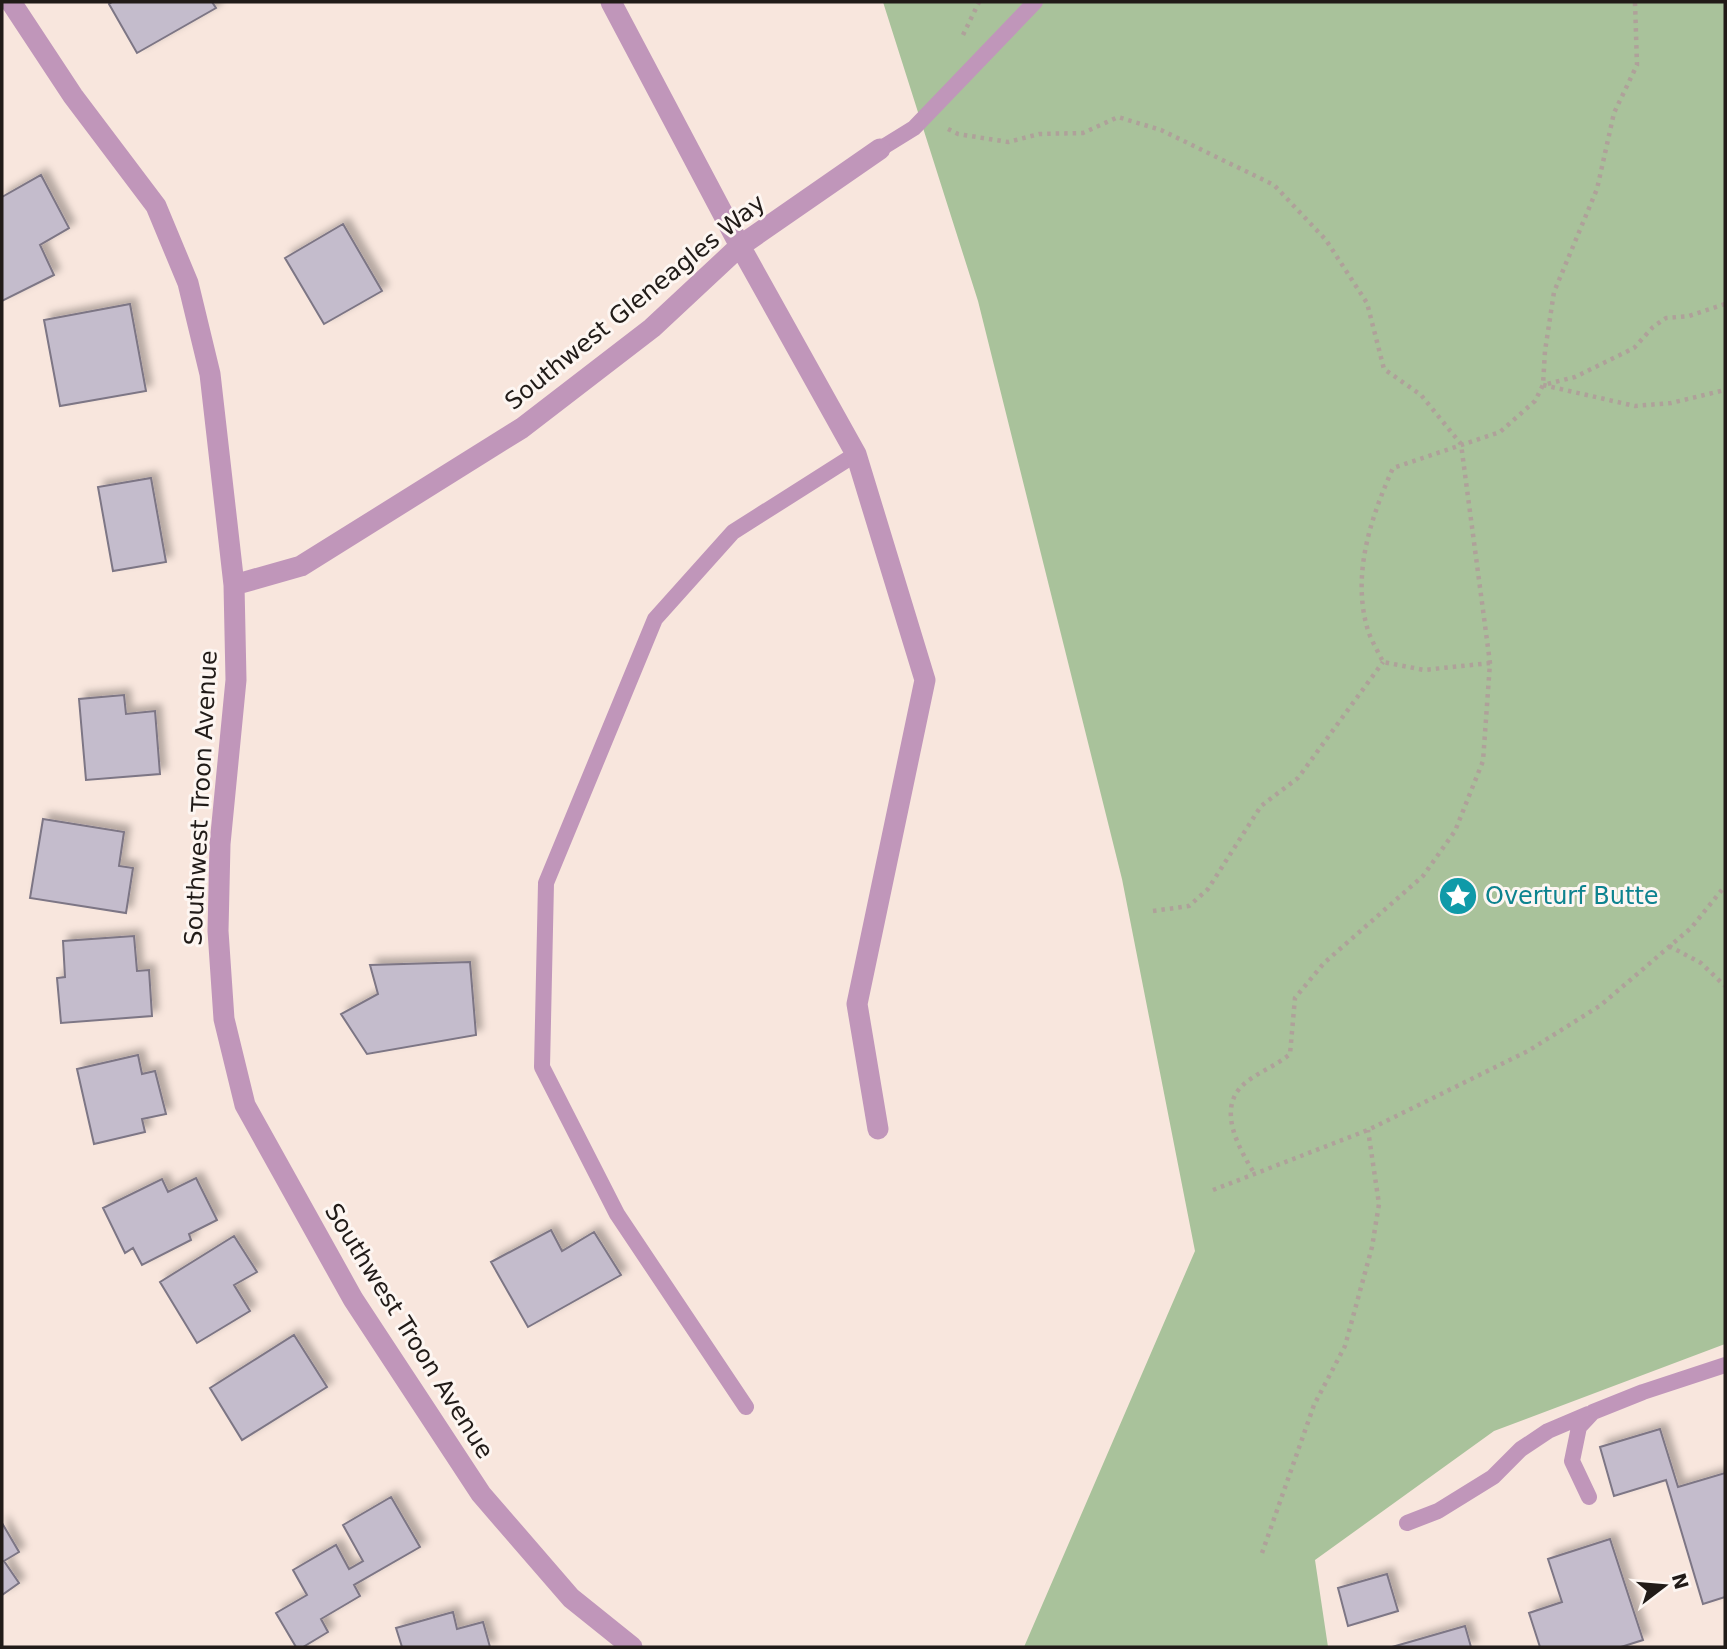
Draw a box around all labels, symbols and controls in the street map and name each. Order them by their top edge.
street label: Southwest Gleneagles Way [499,188,771,416]
street label: Southwest Troon Avenue [179,650,223,946]
place icon: Overturf Butte [1437,875,1479,917]
place label: Overturf Butte [1485,882,1659,910]
street label: Southwest Troon Avenue [319,1198,499,1464]
north arrow [1629,1551,1699,1621]
text: N [1668,1571,1693,1592]

